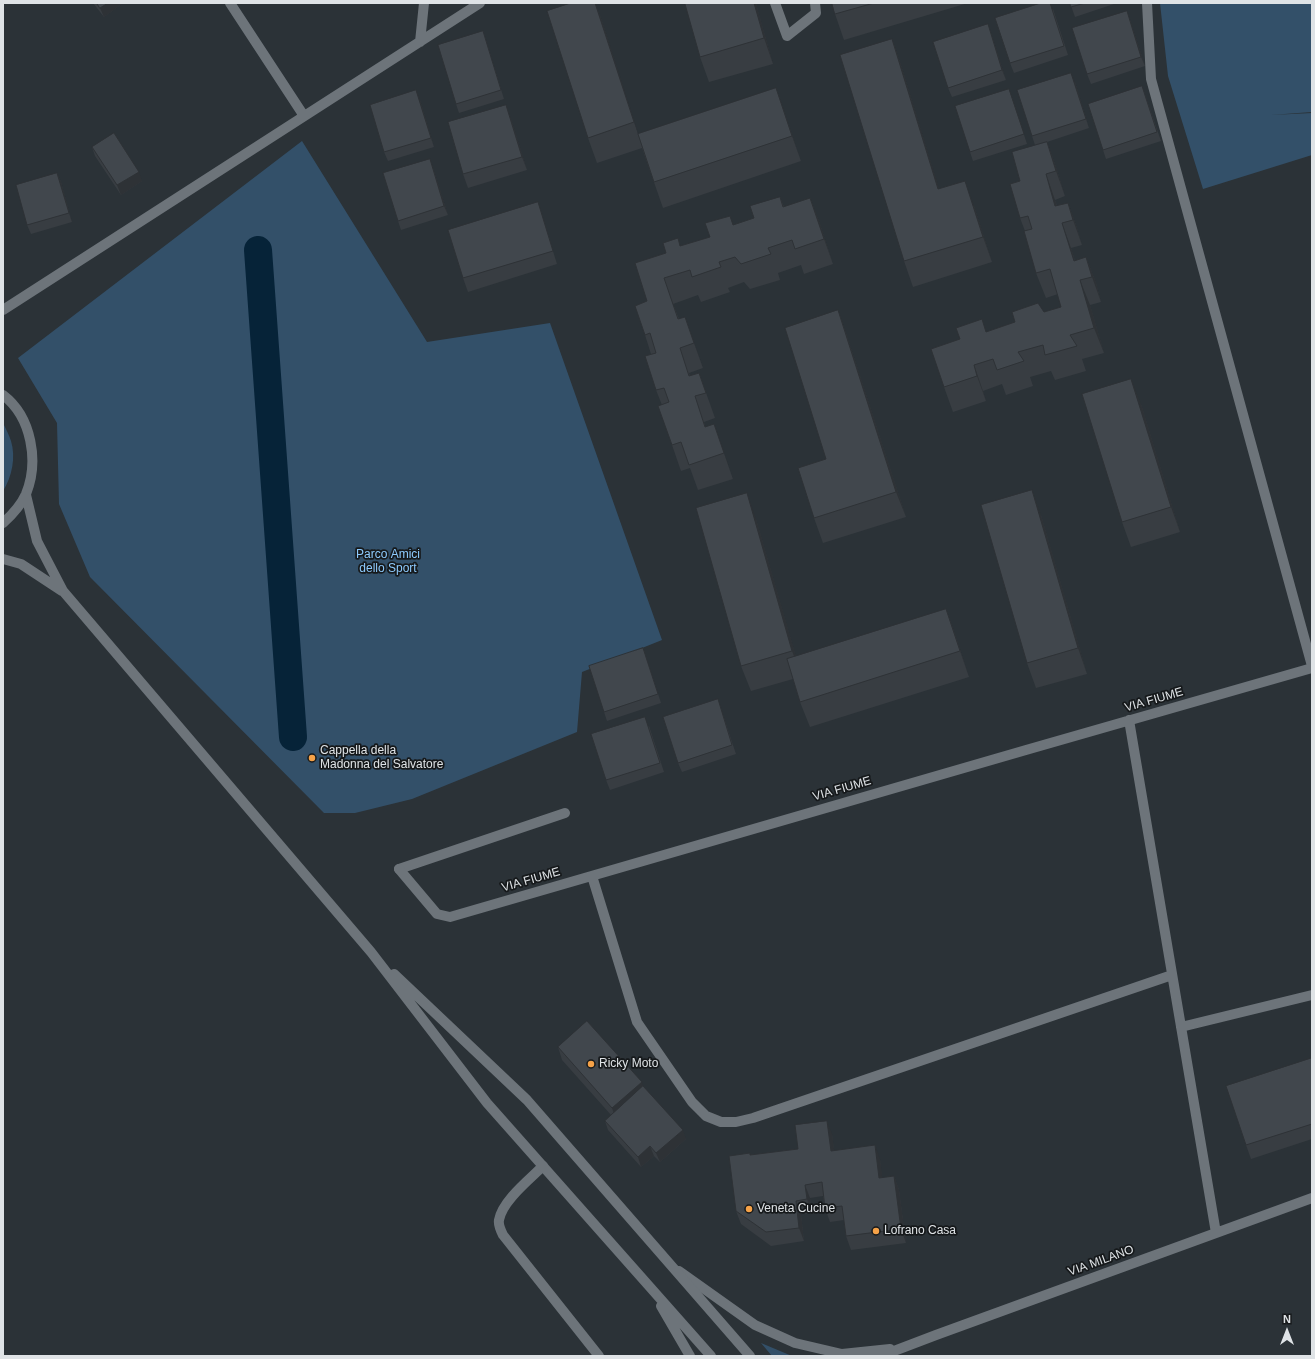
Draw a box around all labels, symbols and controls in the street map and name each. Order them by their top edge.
park label: Parco Amici dello Sport [356,548,420,576]
street label: VIA FIUME [1123,685,1185,715]
place label: Cappella della Madonna del Salvatore [320,744,443,772]
marker: Cappella della Madonna del Salvatore [307,753,317,763]
street label: VIA FIUME [811,774,873,804]
street label: VIA FIUME [500,865,562,895]
place label: Ricky Moto [599,1057,658,1071]
marker: Ricky Moto [586,1059,596,1069]
place label: Veneta Cucine [757,1202,835,1216]
marker: Veneta Cucine [744,1204,754,1214]
place label: Lofrano Casa [884,1224,956,1238]
marker: Lofrano Casa [871,1226,881,1236]
street label: VIA MILANO [1066,1242,1136,1280]
north arrow [1267,1311,1307,1351]
text: N [1283,1313,1291,1325]

